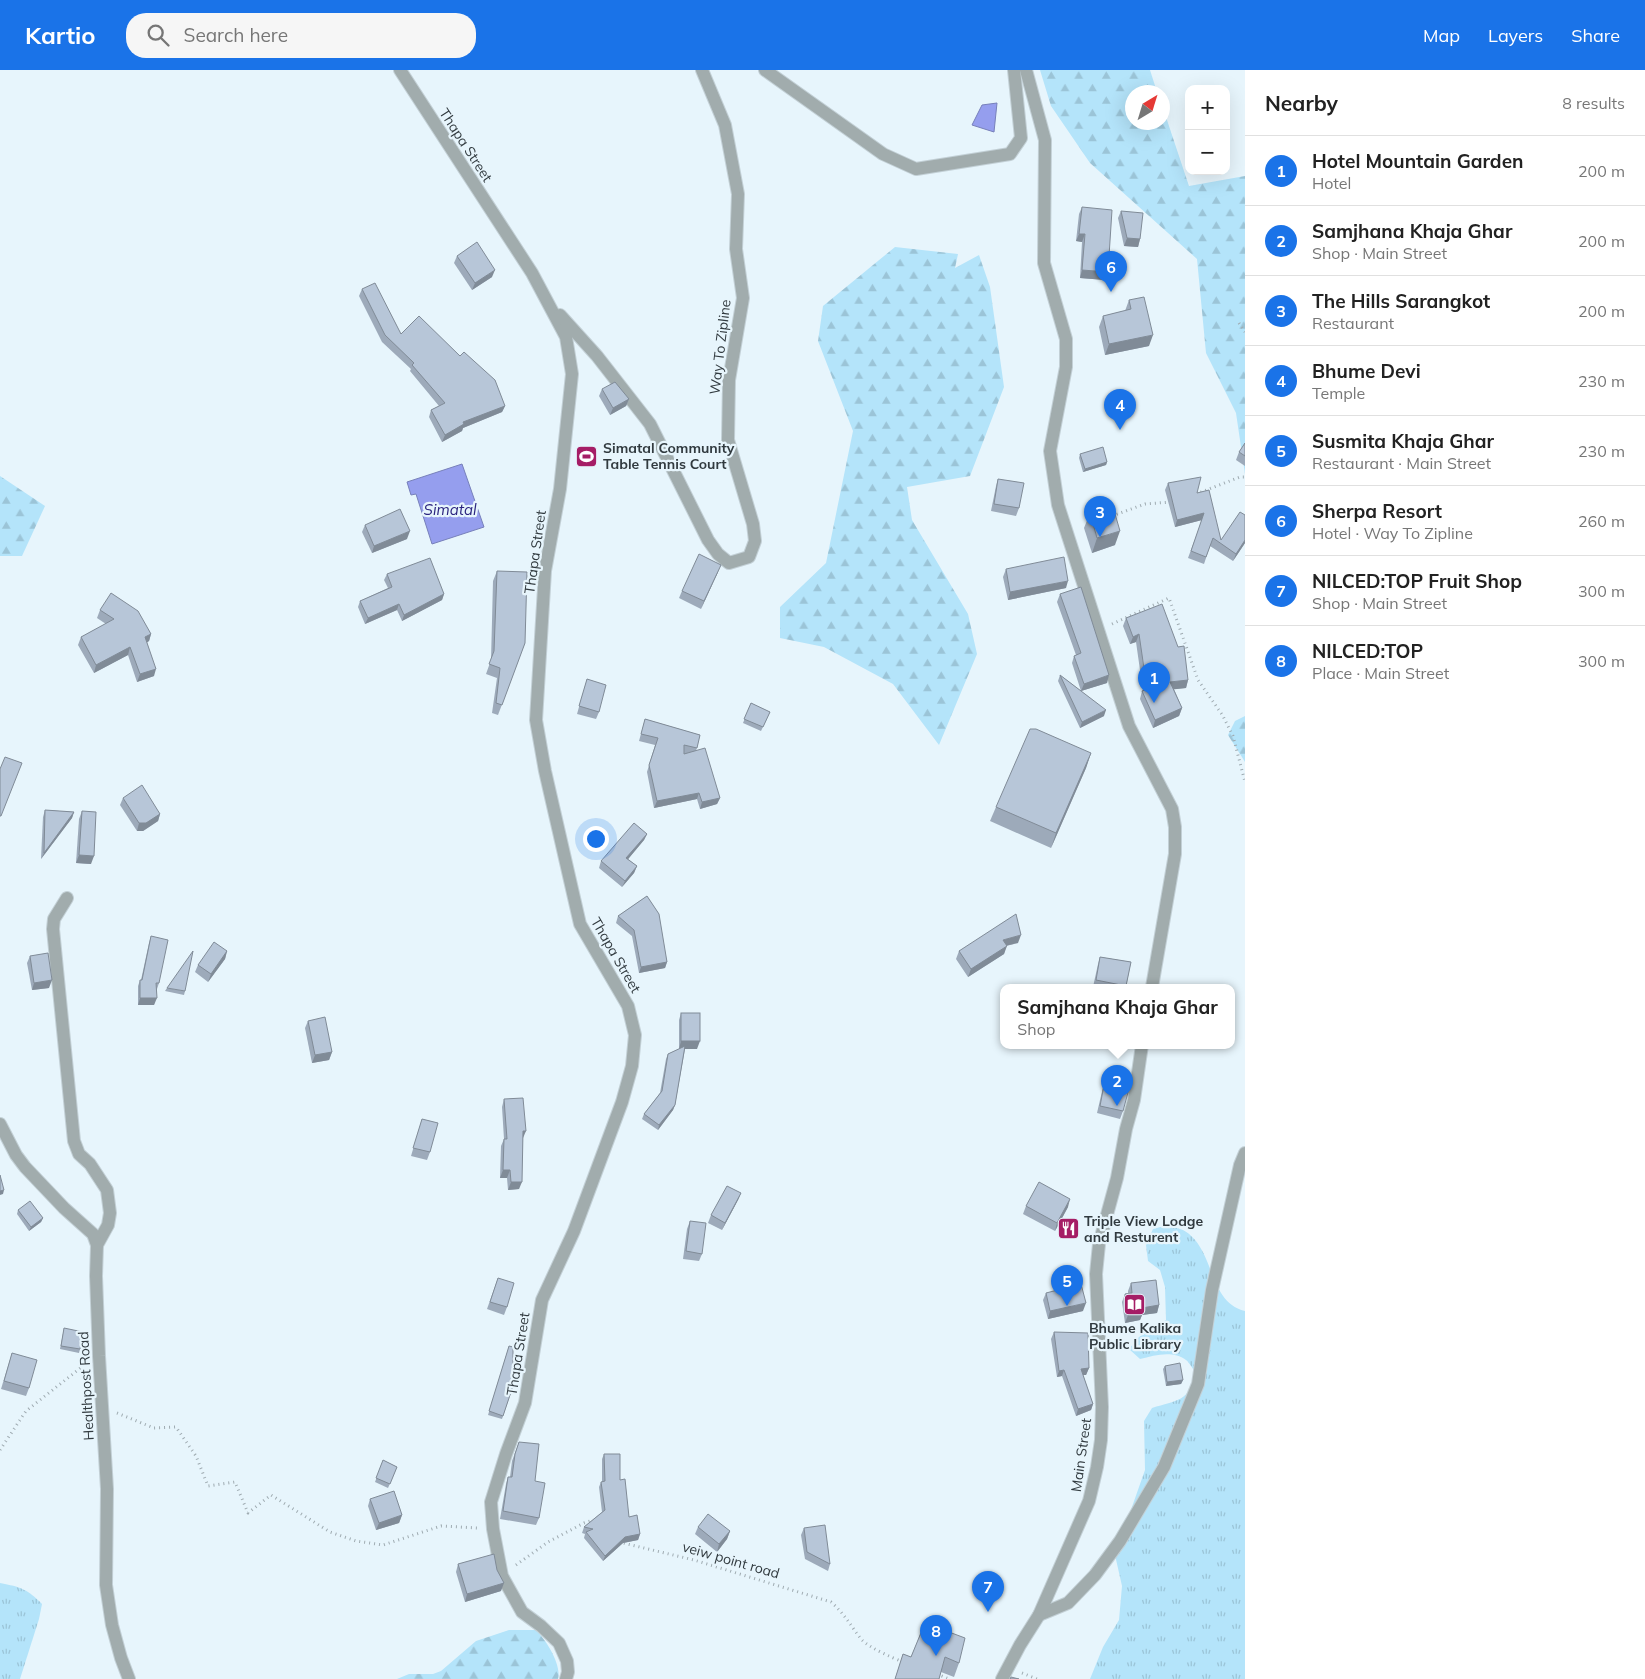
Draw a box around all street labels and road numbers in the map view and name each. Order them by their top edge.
street label: Thapa Street [436,105,497,185]
street label: Way To Zipline [705,298,735,396]
street label: Thapa Street [520,509,550,595]
street label: Thapa Street [587,914,645,996]
street label: Thapa Street [503,1311,533,1397]
street label: Healthpost Road [74,1331,98,1441]
street label: Main Street [1067,1417,1095,1493]
street label: veiw point road [680,1538,782,1582]

